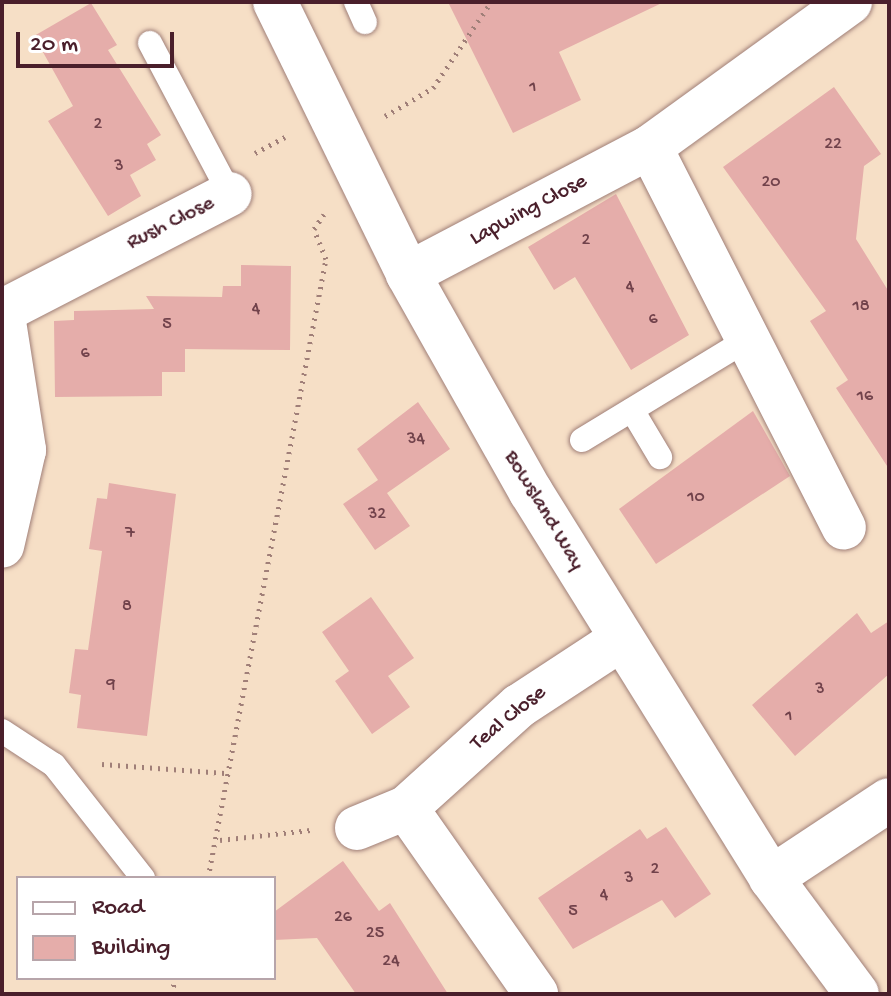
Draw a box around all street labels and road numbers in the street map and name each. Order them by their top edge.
street label: Lapwing Close [466,169,592,253]
street label: Rush Close [123,191,219,257]
street label: Bowsland Way [497,446,589,576]
street label: Teal Close [466,681,552,757]

